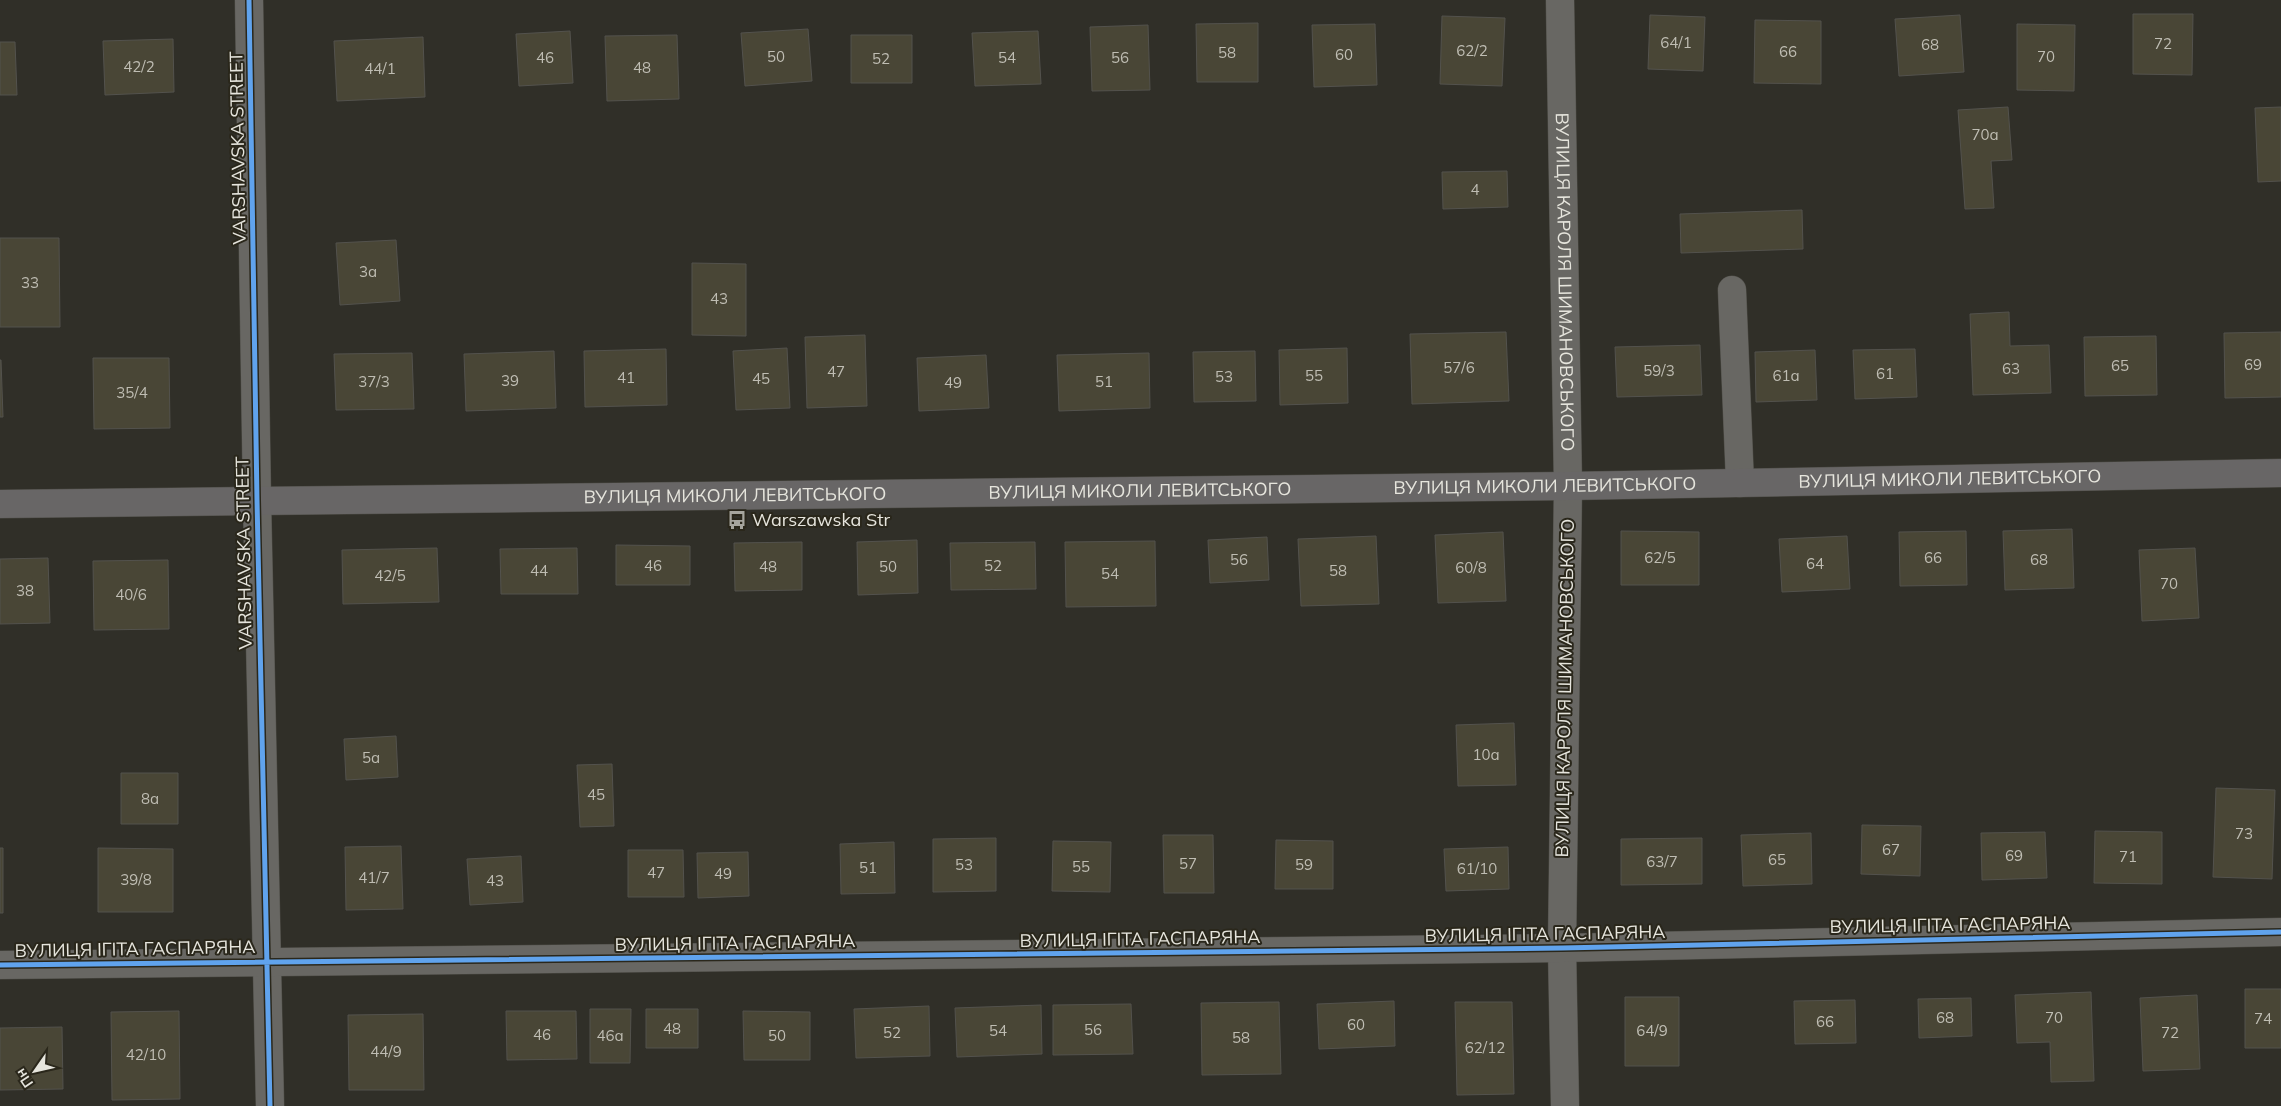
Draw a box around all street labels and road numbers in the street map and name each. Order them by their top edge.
street label: VARSHAVSKA STREET [224,51,251,245]
street label: ВУЛИЦЯ КАРОЛЯ ШИМАНОВСЬКОГО [1551,112,1579,452]
street label: VARSHAVSKA STREET [230,456,257,650]
street label: ВУЛИЦЯ МИКОЛИ ЛЕВИТСЬКОГО [1798,464,2101,493]
street label: ВУЛИЦЯ МИКОЛИ ЛЕВИТСЬКОГО [1393,472,1696,499]
street label: ВУЛИЦЯ МИКОЛИ ЛЕВИТСЬКОГО [988,477,1291,504]
street label: ВУЛИЦЯ МИКОЛИ ЛЕВИТСЬКОГО [583,482,886,508]
street label: ВУЛИЦЯ КАРОЛЯ ШИМАНОВСЬКОГО [1550,518,1579,858]
street label: ВУЛИЦЯ ІГІТА ГАСПАРЯНА [1829,911,2070,938]
street label: ВУЛИЦЯ ІГІТА ГАСПАРЯНА [1424,920,1665,947]
street label: ВУЛИЦЯ ІГІТА ГАСПАРЯНА [1019,925,1260,952]
street label: ВУЛИЦЯ ІГІТА ГАСПАРЯНА [614,929,855,956]
street label: ВУЛИЦЯ ІГІТА ГАСПАРЯНА [14,935,255,962]

